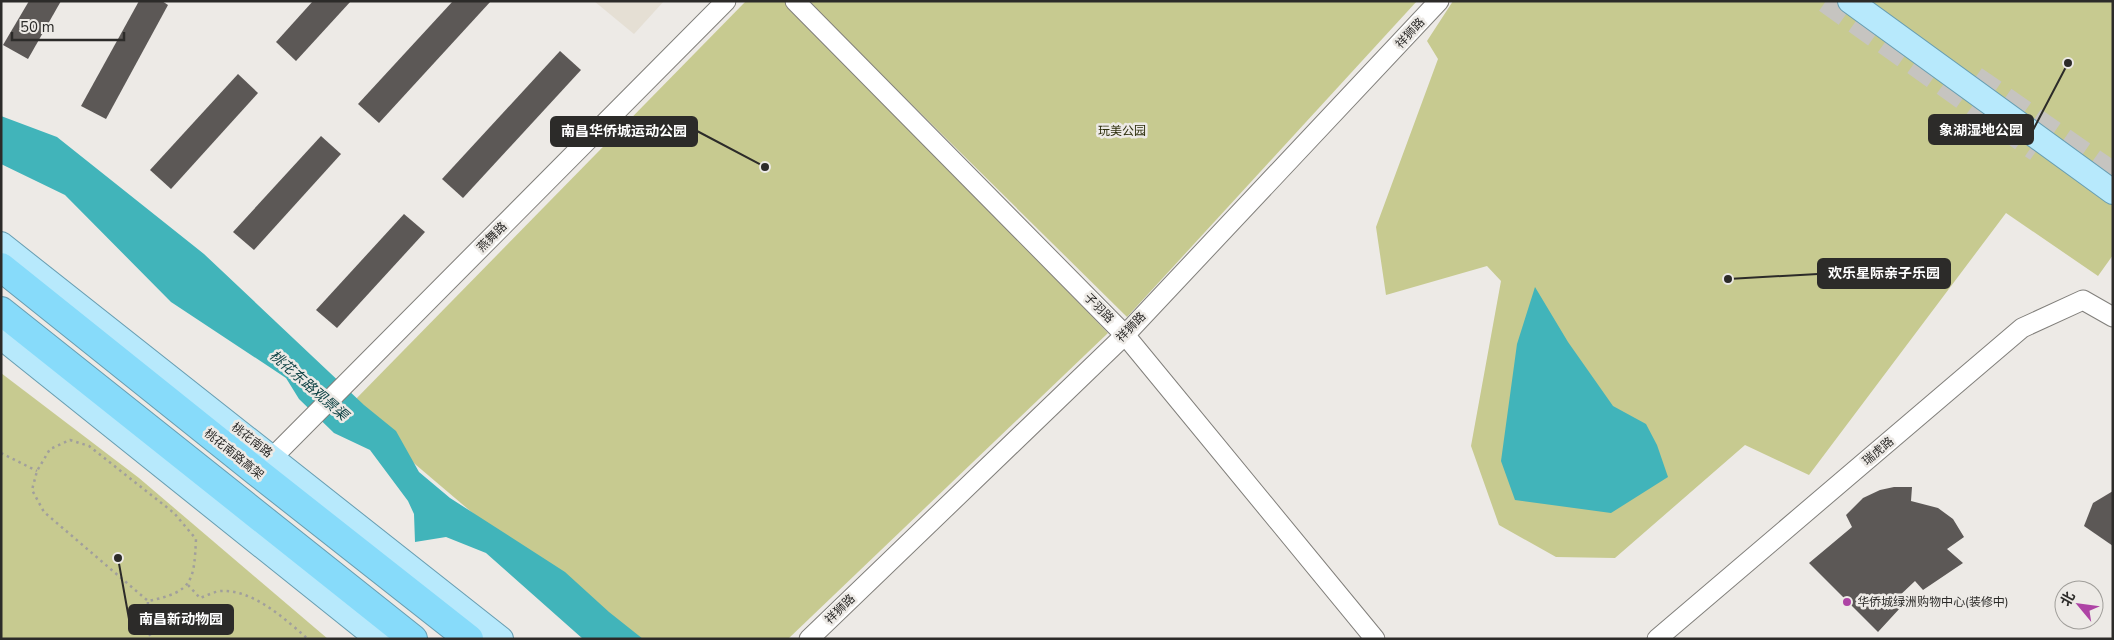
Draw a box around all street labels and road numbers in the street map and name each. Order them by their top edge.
street label: 祥狮路 [1392,14,1428,52]
street label: 燕舞路 [474,219,510,255]
street label: 子羽路 [1081,290,1117,326]
street label: 祥狮路 [1113,308,1149,346]
street label: 桃花南路 [228,419,276,461]
street label: 桃花南路高架 [201,425,267,483]
street label: 瑞虎路 [1859,433,1897,469]
street label: 祥狮路 [821,591,859,627]

